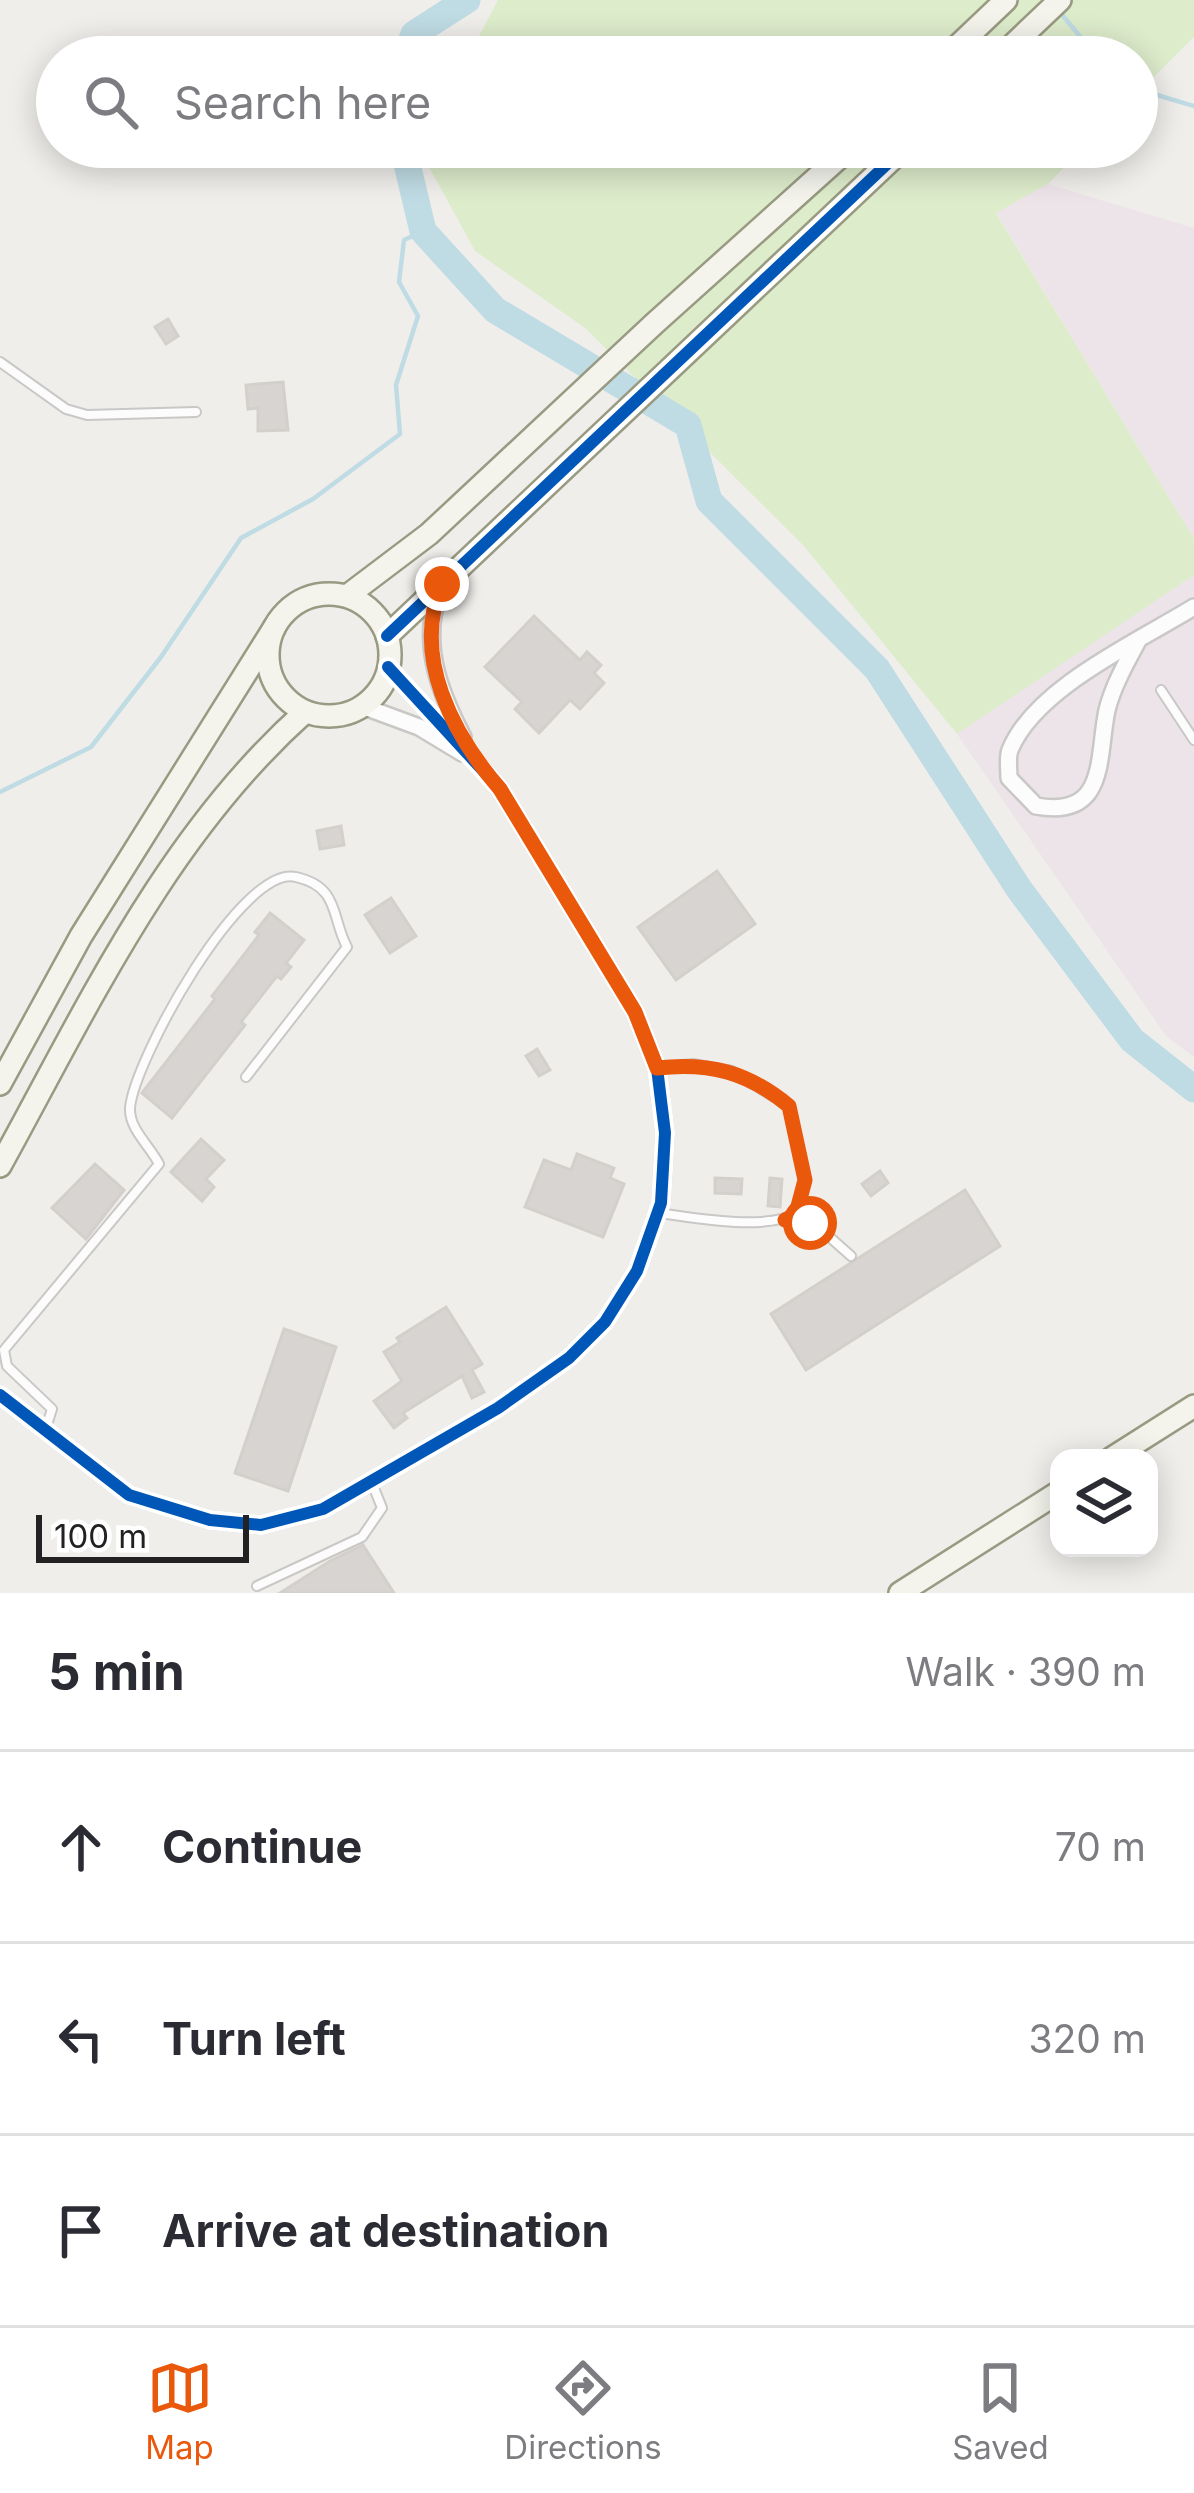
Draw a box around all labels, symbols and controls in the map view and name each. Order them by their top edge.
search box [36,36,1158,168]
icon: search [78,69,144,135]
text: Search here [174,75,431,130]
route end [415,557,469,611]
route start [783,1196,837,1250]
map controls [1050,1449,1158,1557]
button: layers [1050,1449,1158,1557]
scale bar [36,1509,249,1562]
text: 100 m [54,1516,147,1556]
text: 5 min [48,1641,185,1702]
text: Walk · 390 m [906,1648,1146,1695]
icon: ahead [48,1814,114,1880]
text: Continue [162,1819,362,1874]
text: 70 m [1055,1823,1146,1870]
icon: left [48,2006,114,2072]
text: Turn left [162,2011,346,2066]
text: 320 m [1028,2015,1146,2062]
icon: arrive [48,2198,114,2264]
text: Arrive at destination [162,2203,609,2258]
tab: Map [145,2355,214,2467]
tab: Directions [504,2355,662,2467]
tab: Saved [952,2355,1049,2467]

